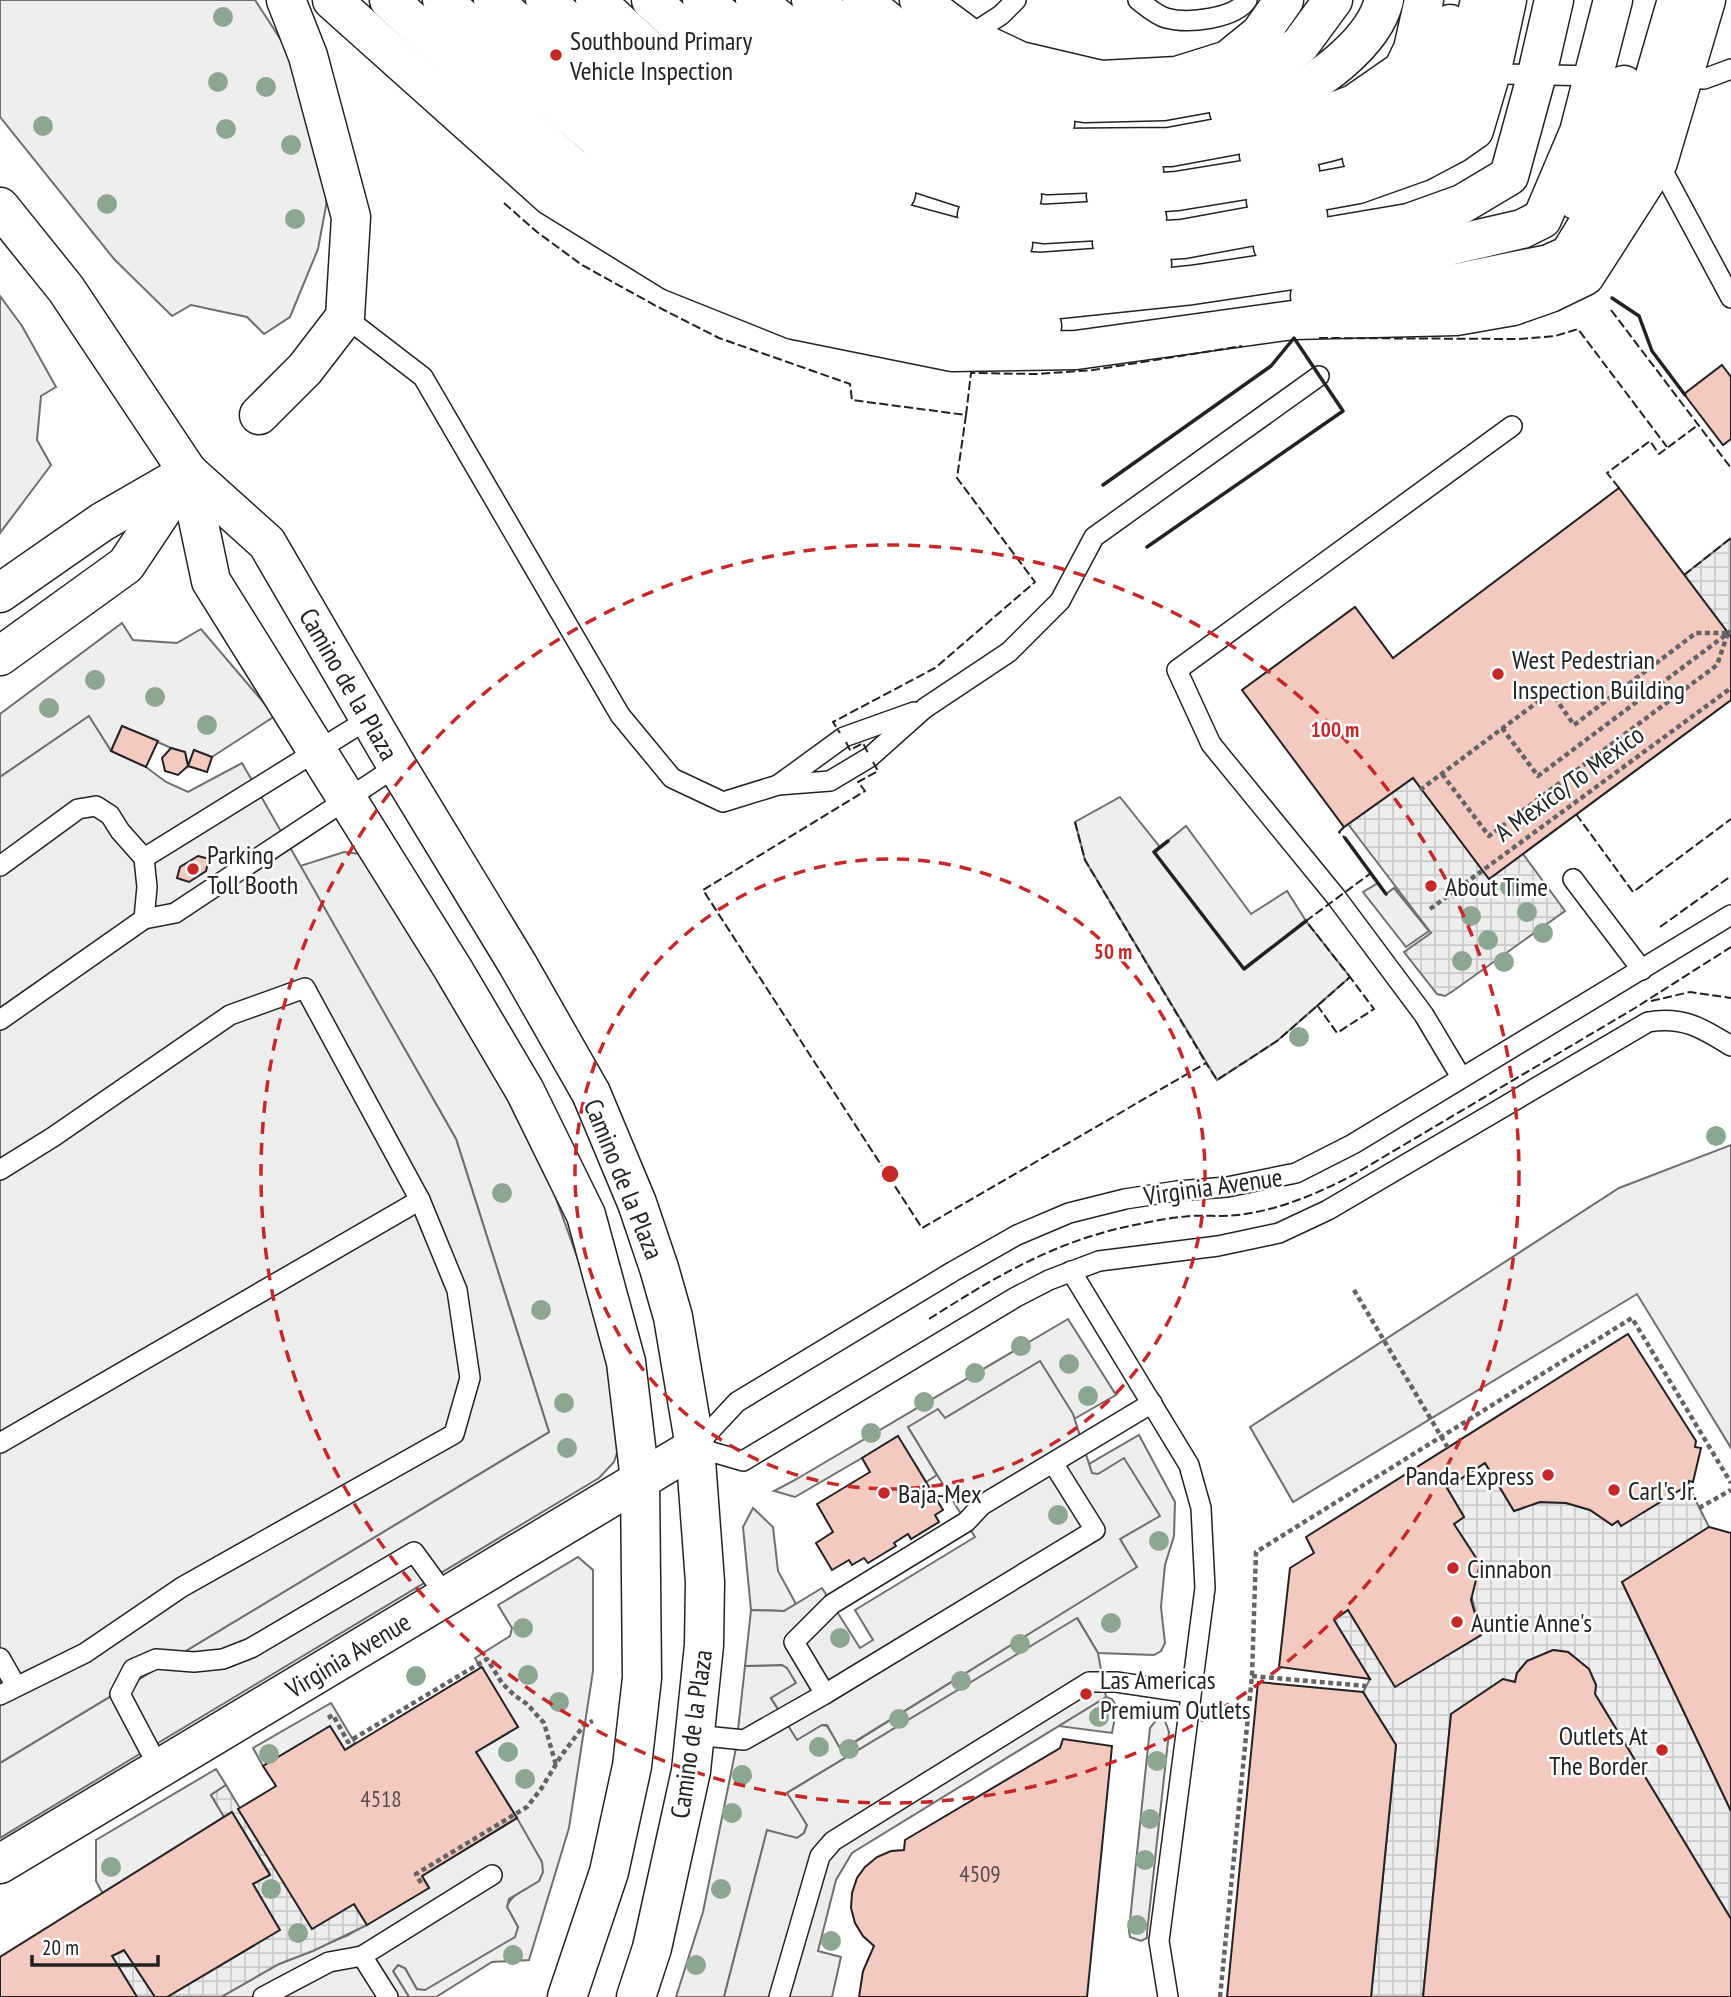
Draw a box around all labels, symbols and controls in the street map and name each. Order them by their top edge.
place label: Southbound Primary Vehicle Inspection [569,24,752,87]
marker: Southbound Primary Vehicle Inspection [548,47,564,63]
street label: Camino de la Plaza [292,602,406,766]
place label: West Pedestrian Inspection Building [1512,643,1685,706]
marker: West Pedestrian Inspection Building [1490,666,1506,682]
text: 100 m [1311,716,1359,743]
street label: A Mexico/To Mexico [1488,718,1650,848]
place label: Parking Toll Booth [207,838,298,901]
marker: Parking Toll Booth [185,861,201,877]
place label: About Time [1445,870,1548,903]
marker: About Time [1423,878,1439,894]
text: 50 m [1094,938,1132,965]
street label: Camino de la Plaza [577,1094,671,1264]
street label: Virginia Avenue [1141,1160,1284,1212]
centre of rings [878,1162,902,1186]
place label: Panda Express [1405,1459,1534,1492]
marker: Panda Express [1540,1467,1556,1483]
place label: Carl's Jr. [1628,1474,1697,1507]
place label: Baja-Mex [898,1477,982,1510]
marker: Carl's Jr. [1606,1482,1622,1498]
marker: Baja-Mex [876,1485,892,1501]
place label: Cinnabon [1467,1552,1552,1585]
marker: Cinnabon [1445,1560,1461,1576]
street label: Virginia Avenue [279,1605,416,1706]
place label: Auntie Anne's [1471,1606,1592,1639]
marker: Auntie Anne's [1449,1614,1465,1630]
street label: Camino de la Plaza [663,1647,719,1821]
place label: Las Americas Premium Outlets [1100,1663,1251,1726]
marker: Las Americas Premium Outlets [1078,1686,1094,1702]
place label: Outlets At The Border [1549,1719,1648,1782]
marker: Outlets At The Border [1654,1742,1670,1758]
house number: 4518 [360,1784,402,1813]
house number: 4509 [959,1859,1001,1888]
scale bar [32,1924,158,1968]
text: 20 m [42,1934,79,1961]

